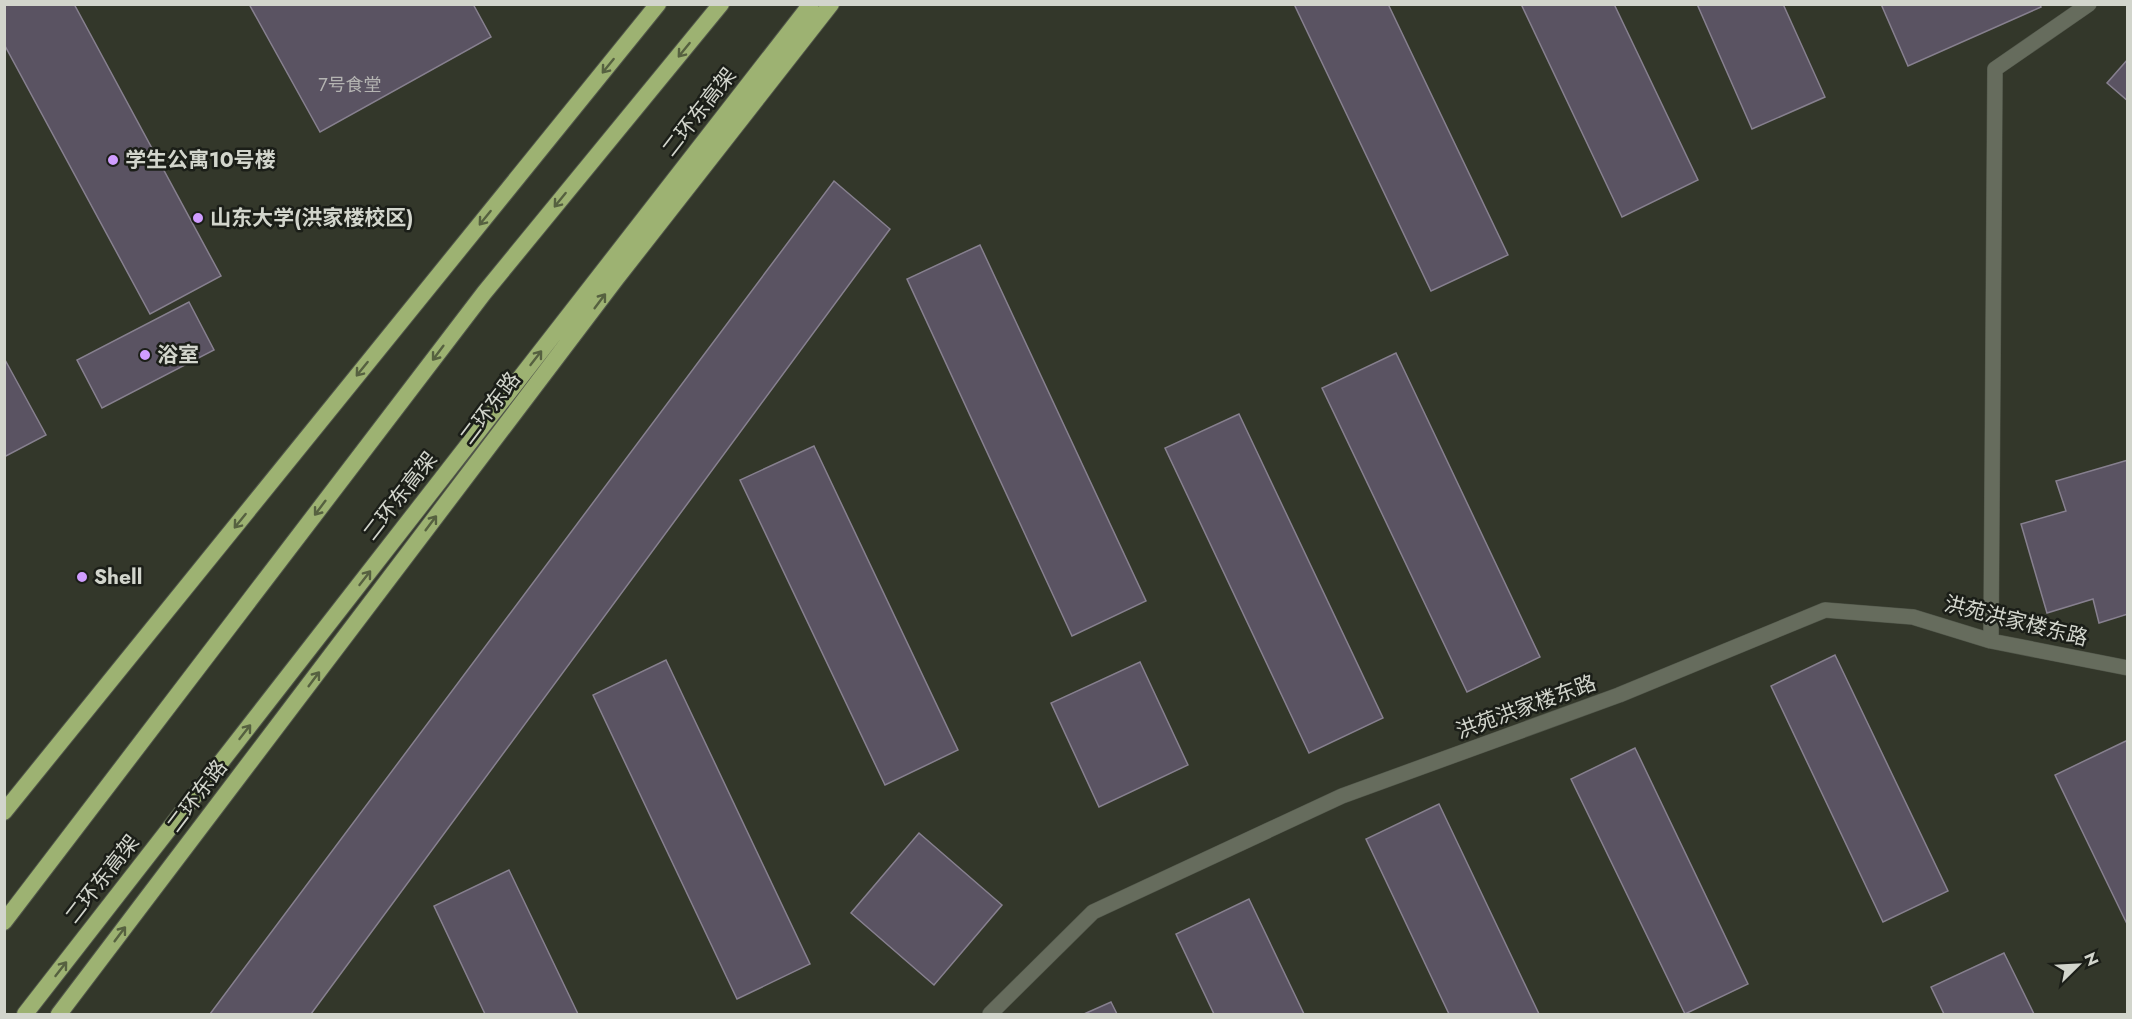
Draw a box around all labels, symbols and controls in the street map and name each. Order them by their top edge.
one-way arrow [677,42,690,58]
one-way arrow [601,58,614,74]
street label: 二环东高架 [655,61,743,163]
house number: 7号食堂 [318,72,382,98]
place label: 学生公寓10号楼 [125,145,276,175]
marker: 学生公寓10号楼 [106,153,120,167]
one-way arrow [553,192,566,208]
place label: 山东大学(洪家楼校区) [210,203,413,233]
one-way arrow [479,210,492,226]
marker: 山东大学(洪家楼校区) [191,211,205,225]
one-way arrow [593,293,606,309]
place label: 浴室 [157,340,199,370]
one-way arrow [432,344,444,360]
marker: 浴室 [138,348,152,362]
one-way arrow [530,350,543,366]
one-way arrow [356,361,369,377]
street label: 二环东路 [453,365,527,451]
street label: 二环东高架 [356,445,444,547]
one-way arrow [314,499,326,515]
one-way arrow [233,513,246,529]
one-way arrow [425,516,438,532]
place label: Shell [94,562,142,592]
marker: Shell [75,570,89,584]
one-way arrow [358,570,371,586]
street label: 洪苑洪家楼东路 [1941,589,2091,653]
street label: 洪苑洪家楼东路 [1452,668,1600,746]
one-way arrow [307,671,320,687]
one-way arrow [239,724,251,740]
street label: 二环东路 [160,753,234,839]
street label: 二环东高架 [58,828,146,930]
one-way arrow [113,927,126,943]
north arrow [2048,935,2108,995]
text: N [2078,949,2104,970]
one-way arrow [54,961,67,977]

